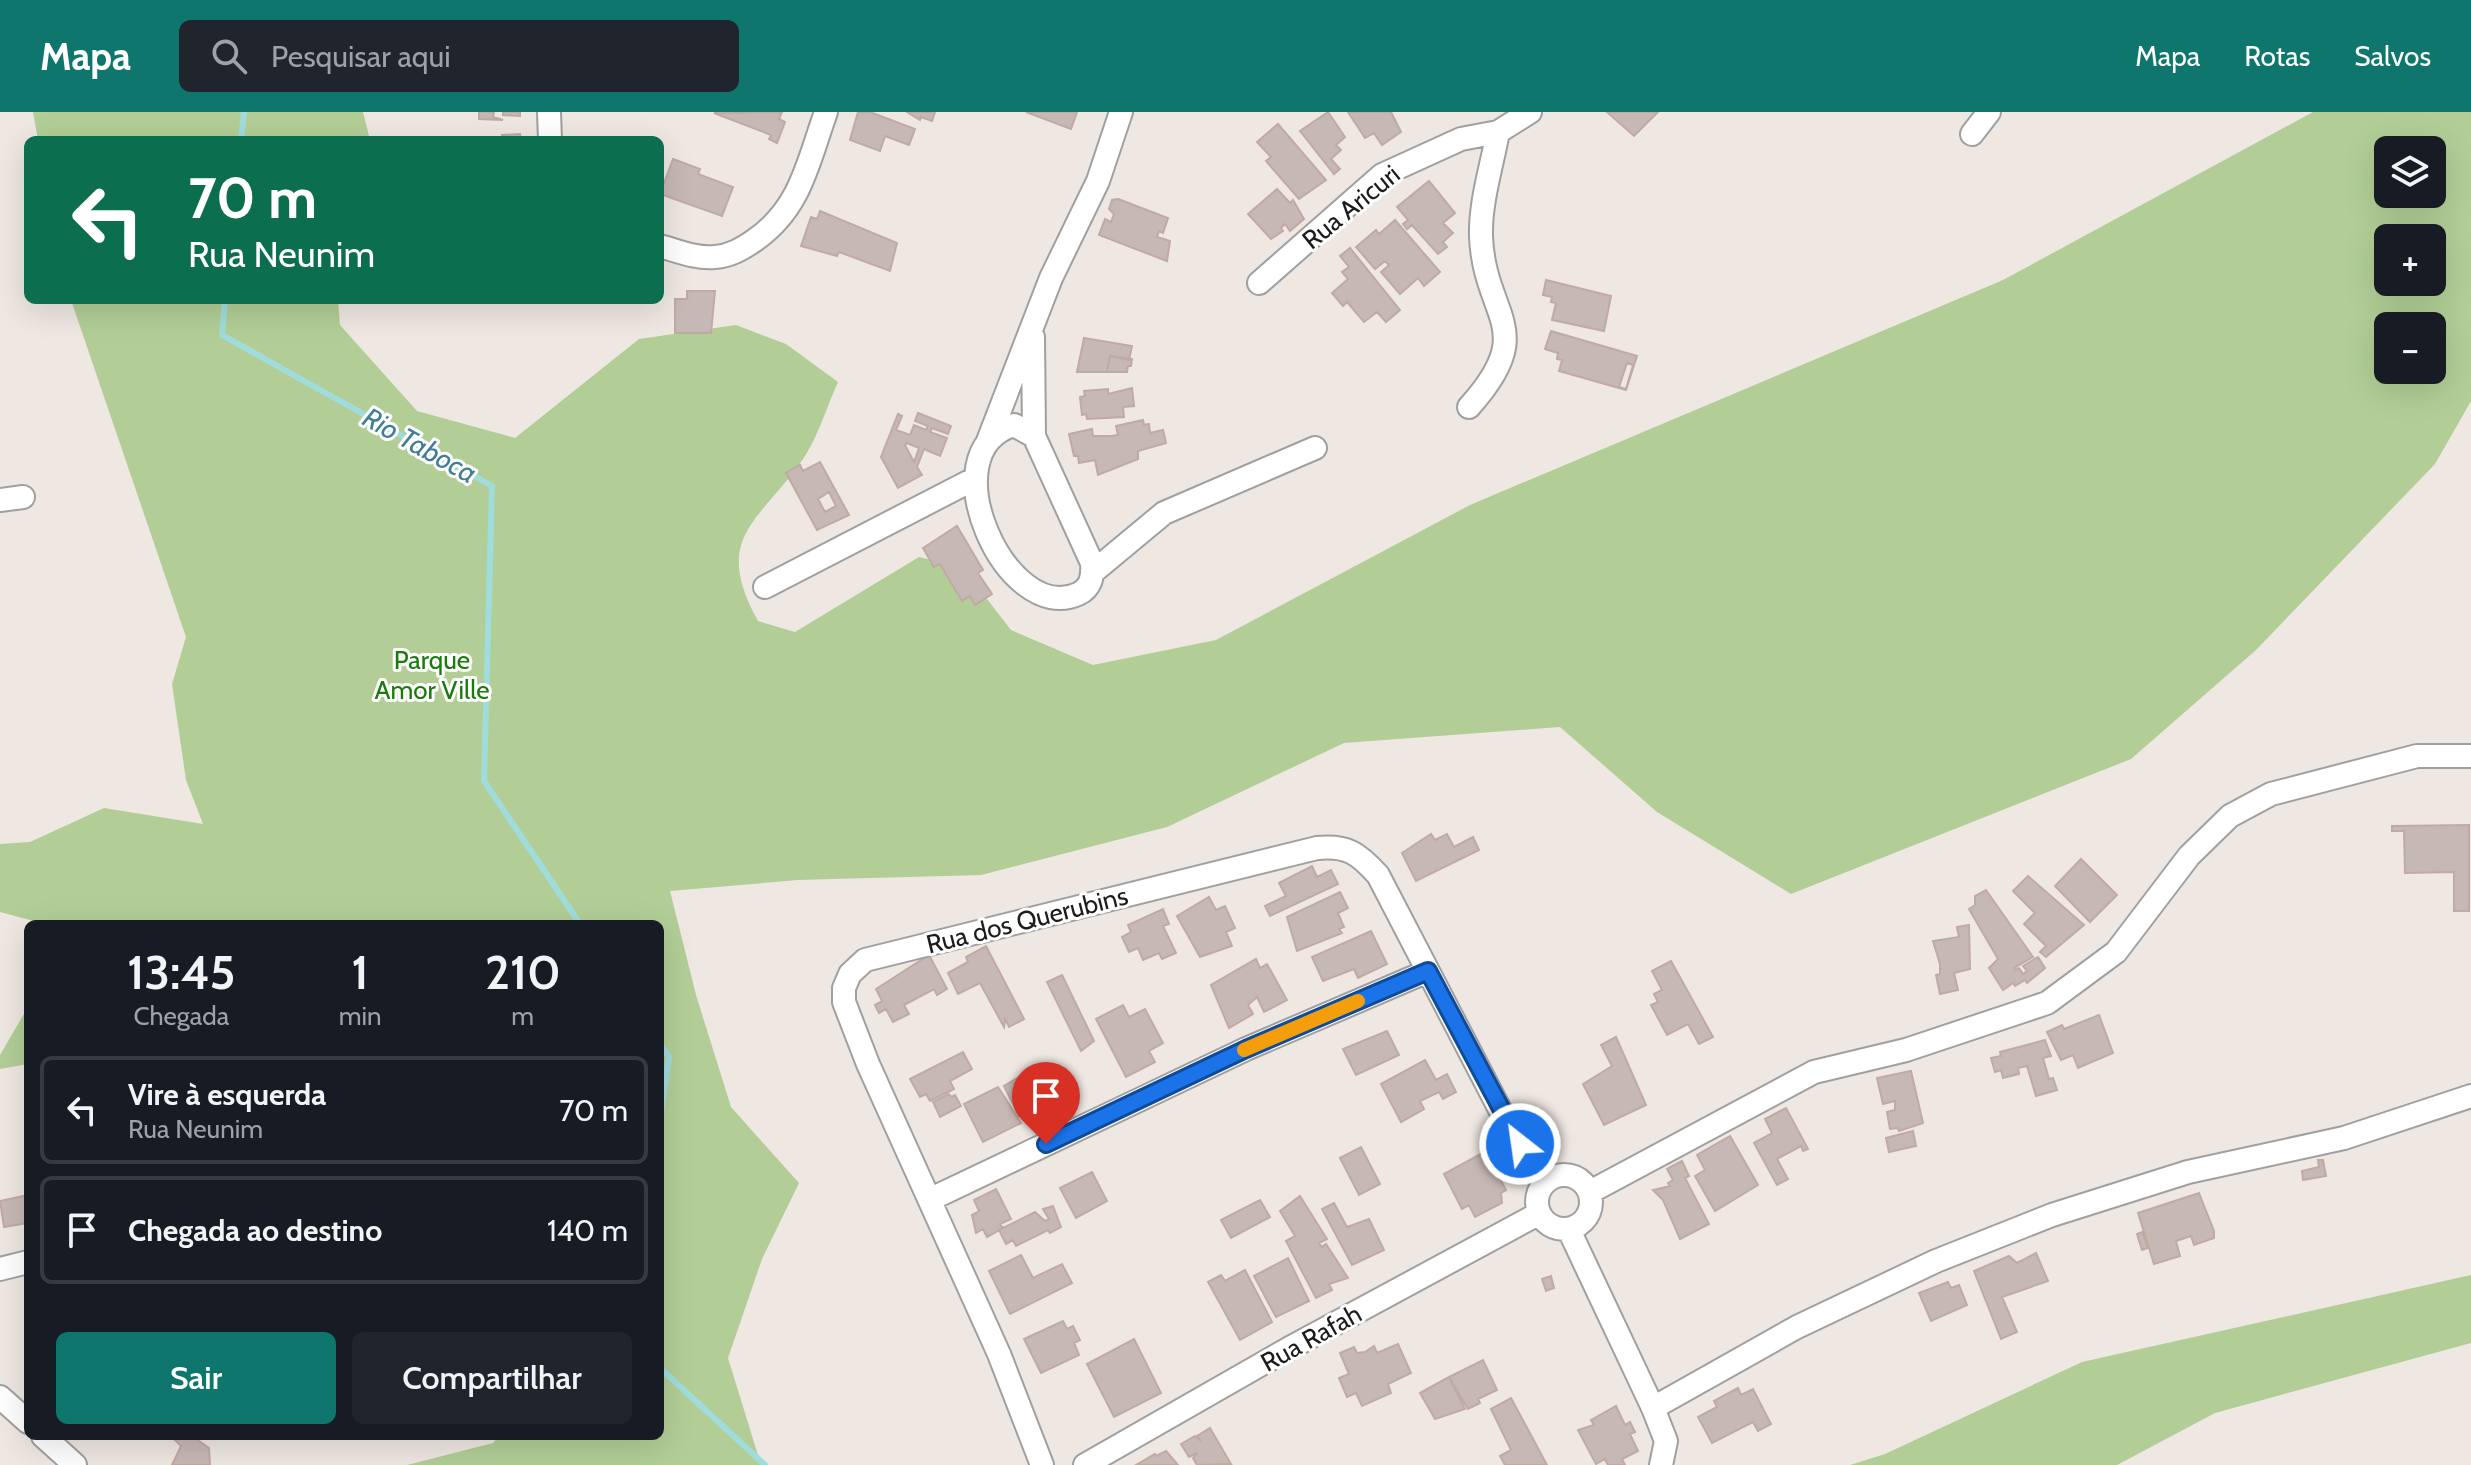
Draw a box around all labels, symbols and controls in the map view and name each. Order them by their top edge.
search box [179,20,739,92]
text: Mapa [40,33,131,80]
icon: search [207,34,251,78]
text: Pesquisar aqui [271,38,451,75]
text: Mapa [2135,39,2200,73]
text: Rotas [2244,39,2310,73]
text: Salvos [2354,39,2431,73]
map controls [2374,136,2446,384]
button: layers [2374,136,2446,208]
street label: Rua Aricuri [1296,158,1406,256]
text: 70 m [188,164,317,232]
icon: left [56,168,160,272]
button: + [2374,224,2446,296]
text: Rua Neunim [188,232,375,276]
button: − [2374,312,2446,384]
water label: Rio Taboca [357,400,483,490]
park label: Parque Amor Ville [374,644,490,706]
street label: Rua dos Querubins [923,879,1131,961]
text: 13:45 [127,943,235,1001]
text: 1 [352,943,369,1001]
text: 210 [485,943,561,1001]
text: Chegada [133,1000,229,1032]
text: min [339,1000,382,1032]
text: m [511,1000,534,1032]
pin [1012,1062,1080,1144]
icon: arrive [1024,1074,1068,1118]
text: Vire à esquerda [128,1076,326,1113]
icon: left [60,1088,104,1132]
text: 70 m [559,1092,628,1129]
position arrow [1478,1102,1562,1186]
text: Rua Neunim [128,1113,263,1145]
icon: arrive [60,1208,104,1252]
text: Chegada ao destino [128,1212,382,1249]
text: 140 m [547,1212,628,1249]
street label: Rua Rafah [1255,1297,1367,1379]
button: Sair [56,1332,336,1424]
button: Compartilhar [352,1332,632,1424]

